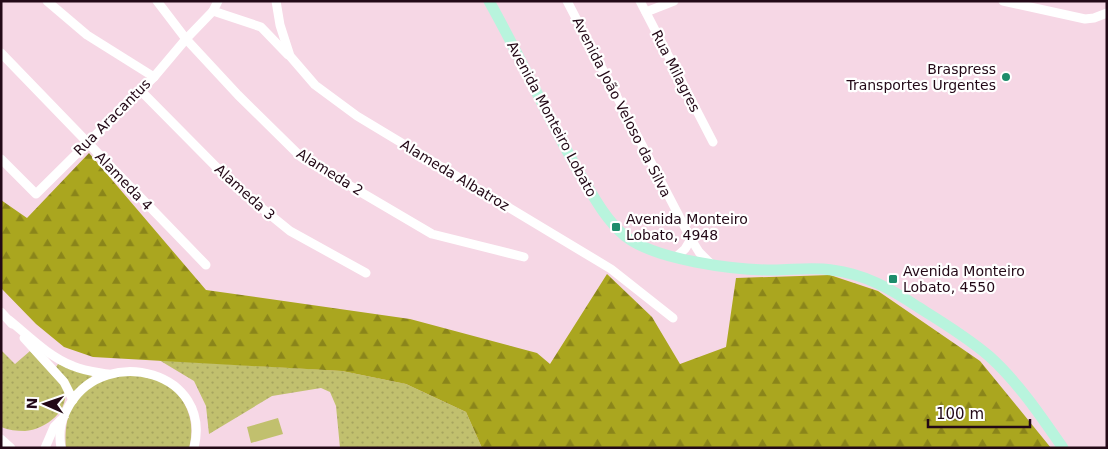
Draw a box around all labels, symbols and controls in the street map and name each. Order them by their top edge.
street label: Avenida João Veloso da Silva [569,14,675,200]
street label: Rua Milagres [649,27,703,115]
street label: Avenida Monteiro Lobato [504,38,600,200]
place label: Braspress Transportes Urgentes [845,61,996,93]
marker: Braspress Transportes Urgentes [1000,71,1012,83]
street label: Rua Aracantus [70,75,154,159]
street label: Alameda Albatroz [398,136,512,214]
street label: Alameda 2 [294,145,366,199]
street label: Alameda 4 [92,148,156,214]
street label: Alameda 3 [212,161,278,223]
place label: Avenida Monteiro Lobato, 4948 [626,211,748,243]
marker: Avenida Monteiro Lobato, 4948 [610,221,622,233]
place label: Avenida Monteiro Lobato, 4550 [903,263,1025,295]
marker: Avenida Monteiro Lobato, 4550 [887,273,899,285]
north arrow [20,379,70,429]
scale bar [928,396,1030,428]
text: N [24,397,40,410]
text: 100 m [936,405,984,423]

